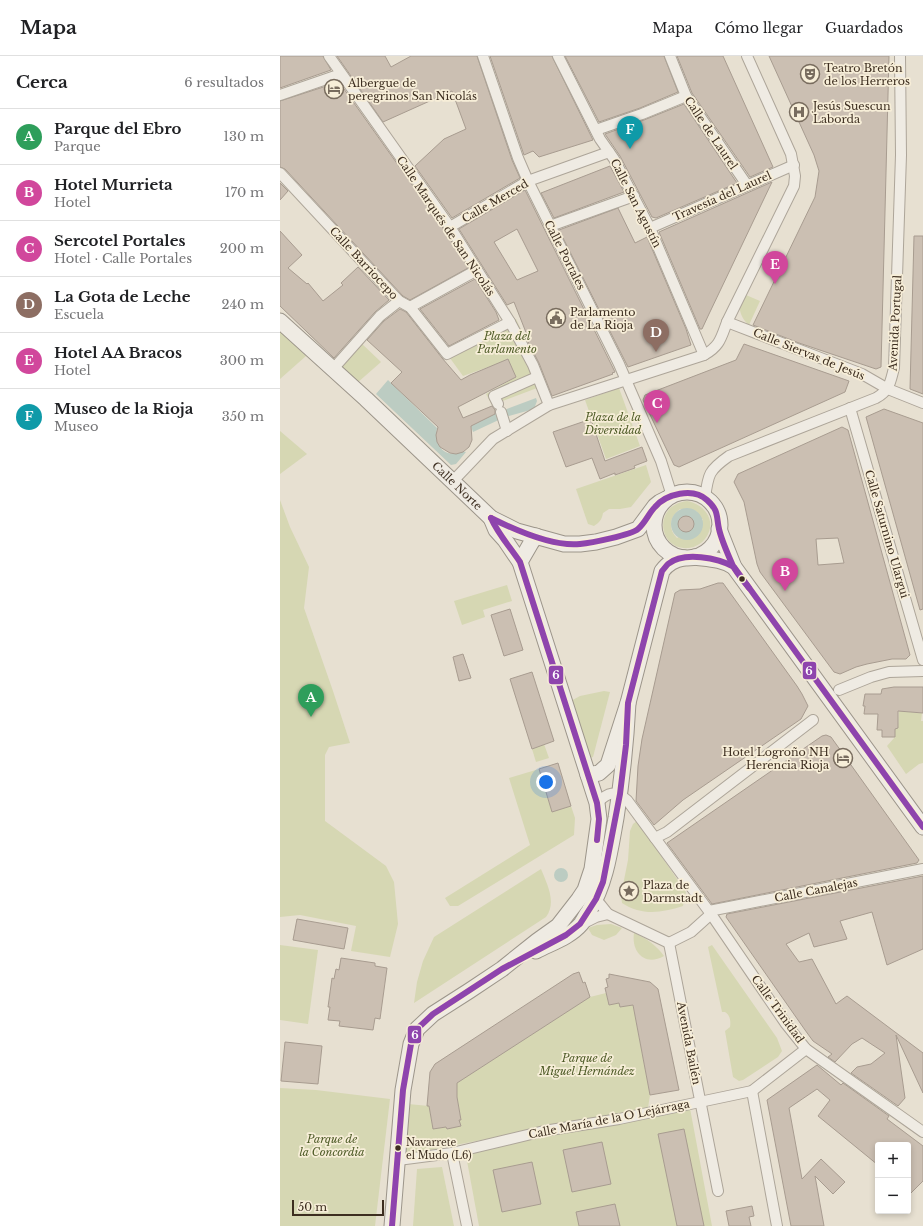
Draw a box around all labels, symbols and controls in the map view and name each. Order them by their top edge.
text: Mapa [20,16,77,39]
text: Mapa [652,19,692,37]
text: Cómo llegar [714,19,803,37]
text: Guardados [825,19,903,37]
place label: Teatro Bretón de los Herreros [824,61,910,88]
theatre icon: Teatro Bretón de los Herreros [799,63,821,85]
text: Cerca [16,72,68,93]
text: 6 resultados [184,74,264,91]
place label: Albergue de peregrinos San Nicolás [347,76,477,103]
hotel icon: Albergue de peregrinos San Nicolás [323,78,345,100]
street label: Calle de Laurel [681,94,741,172]
place label: Jesús Suescun Laborda [811,99,891,126]
hospital icon: Jesús Suescun Laborda [788,101,810,123]
pin: F [617,116,643,149]
text: Parque del Ebro [54,119,182,138]
text: A [24,128,34,145]
text: 130 m [223,128,264,145]
text: Parque [54,138,101,155]
street label: Calle Marqués de San Nicolás [394,153,498,299]
street label: Calle San Agustín [608,156,665,250]
street label: Travesía del Laurel [670,168,774,224]
text: Hotel Murrieta [54,175,173,194]
street label: Calle Merced [459,176,531,226]
text: B [24,184,34,201]
text: 170 m [225,184,264,201]
text: Hotel [54,194,91,211]
street label: Calle Portales [541,218,589,292]
street label: Calle Barriocepo [327,224,401,302]
text: Sercotel Portales [54,231,185,250]
text: C [24,240,34,257]
text: 200 m [220,240,264,257]
text: Hotel · Calle Portales [54,250,192,267]
pin: E [762,251,788,284]
street label: Avenida Portugal [885,274,905,372]
text: La Gota de Leche [54,287,191,306]
text: D [23,296,35,313]
text: 240 m [221,296,264,313]
place label: Parlamento de La Rioja [570,305,635,332]
text: Escuela [54,306,104,323]
public building icon: Parlamento de La Rioja [545,307,567,329]
pin: D [643,319,669,352]
street label: Calle Siervas de Jesús [751,325,867,383]
park label: Plaza del Parlamento [476,329,537,356]
text: Hotel AA Bracos [54,343,182,362]
text: E [24,352,34,369]
text: 300 m [220,352,264,369]
text: Hotel [54,362,91,379]
pin: C [644,390,670,423]
text: Museo de la Rioja [54,399,193,418]
text: F [25,408,33,425]
text: 350 m [222,408,264,425]
park label: Plaza de la Diversidad [584,410,642,437]
text: Museo [54,418,98,435]
street label: Calle Norte [429,459,485,513]
street label: Calle Saturnino Ulargui [862,468,912,600]
pin: B [772,558,798,591]
unlabelled marker [737,574,747,584]
line badge: 6 [802,661,817,680]
text: 6 [805,664,813,678]
line badge: 6 [548,665,564,685]
text: 6 [552,668,560,682]
pin: A [298,684,324,717]
place label: Hotel Logroño NH Herencia Rioja [723,745,830,772]
hotel icon: Hotel Logroño NH Herencia Rioja [832,747,854,769]
your location [536,772,556,792]
street label: Calle Canalejas [773,875,859,905]
place label: Plaza de Darmstadt [643,878,703,905]
place icon: Plaza de Darmstadt [618,880,640,902]
street label: Calle Trinidad [749,972,808,1046]
street label: Avenida Bailén [674,999,704,1086]
line badge: 6 [407,1025,422,1044]
text: 6 [411,1028,419,1042]
park label: Parque de Miguel Hernández [538,1051,635,1078]
street label: Calle María de la O Lejárraga [527,1096,692,1142]
park label: Parque de la Concordia [299,1132,365,1159]
place label: Navarrete el Mudo (L6) [406,1136,472,1162]
map controls [875,1142,911,1214]
button: + [875,1142,911,1178]
marker: Navarrete el Mudo (L6) [393,1143,403,1153]
button: − [875,1178,911,1214]
scale bar [292,1198,384,1217]
text: 50 m [298,1200,327,1214]

